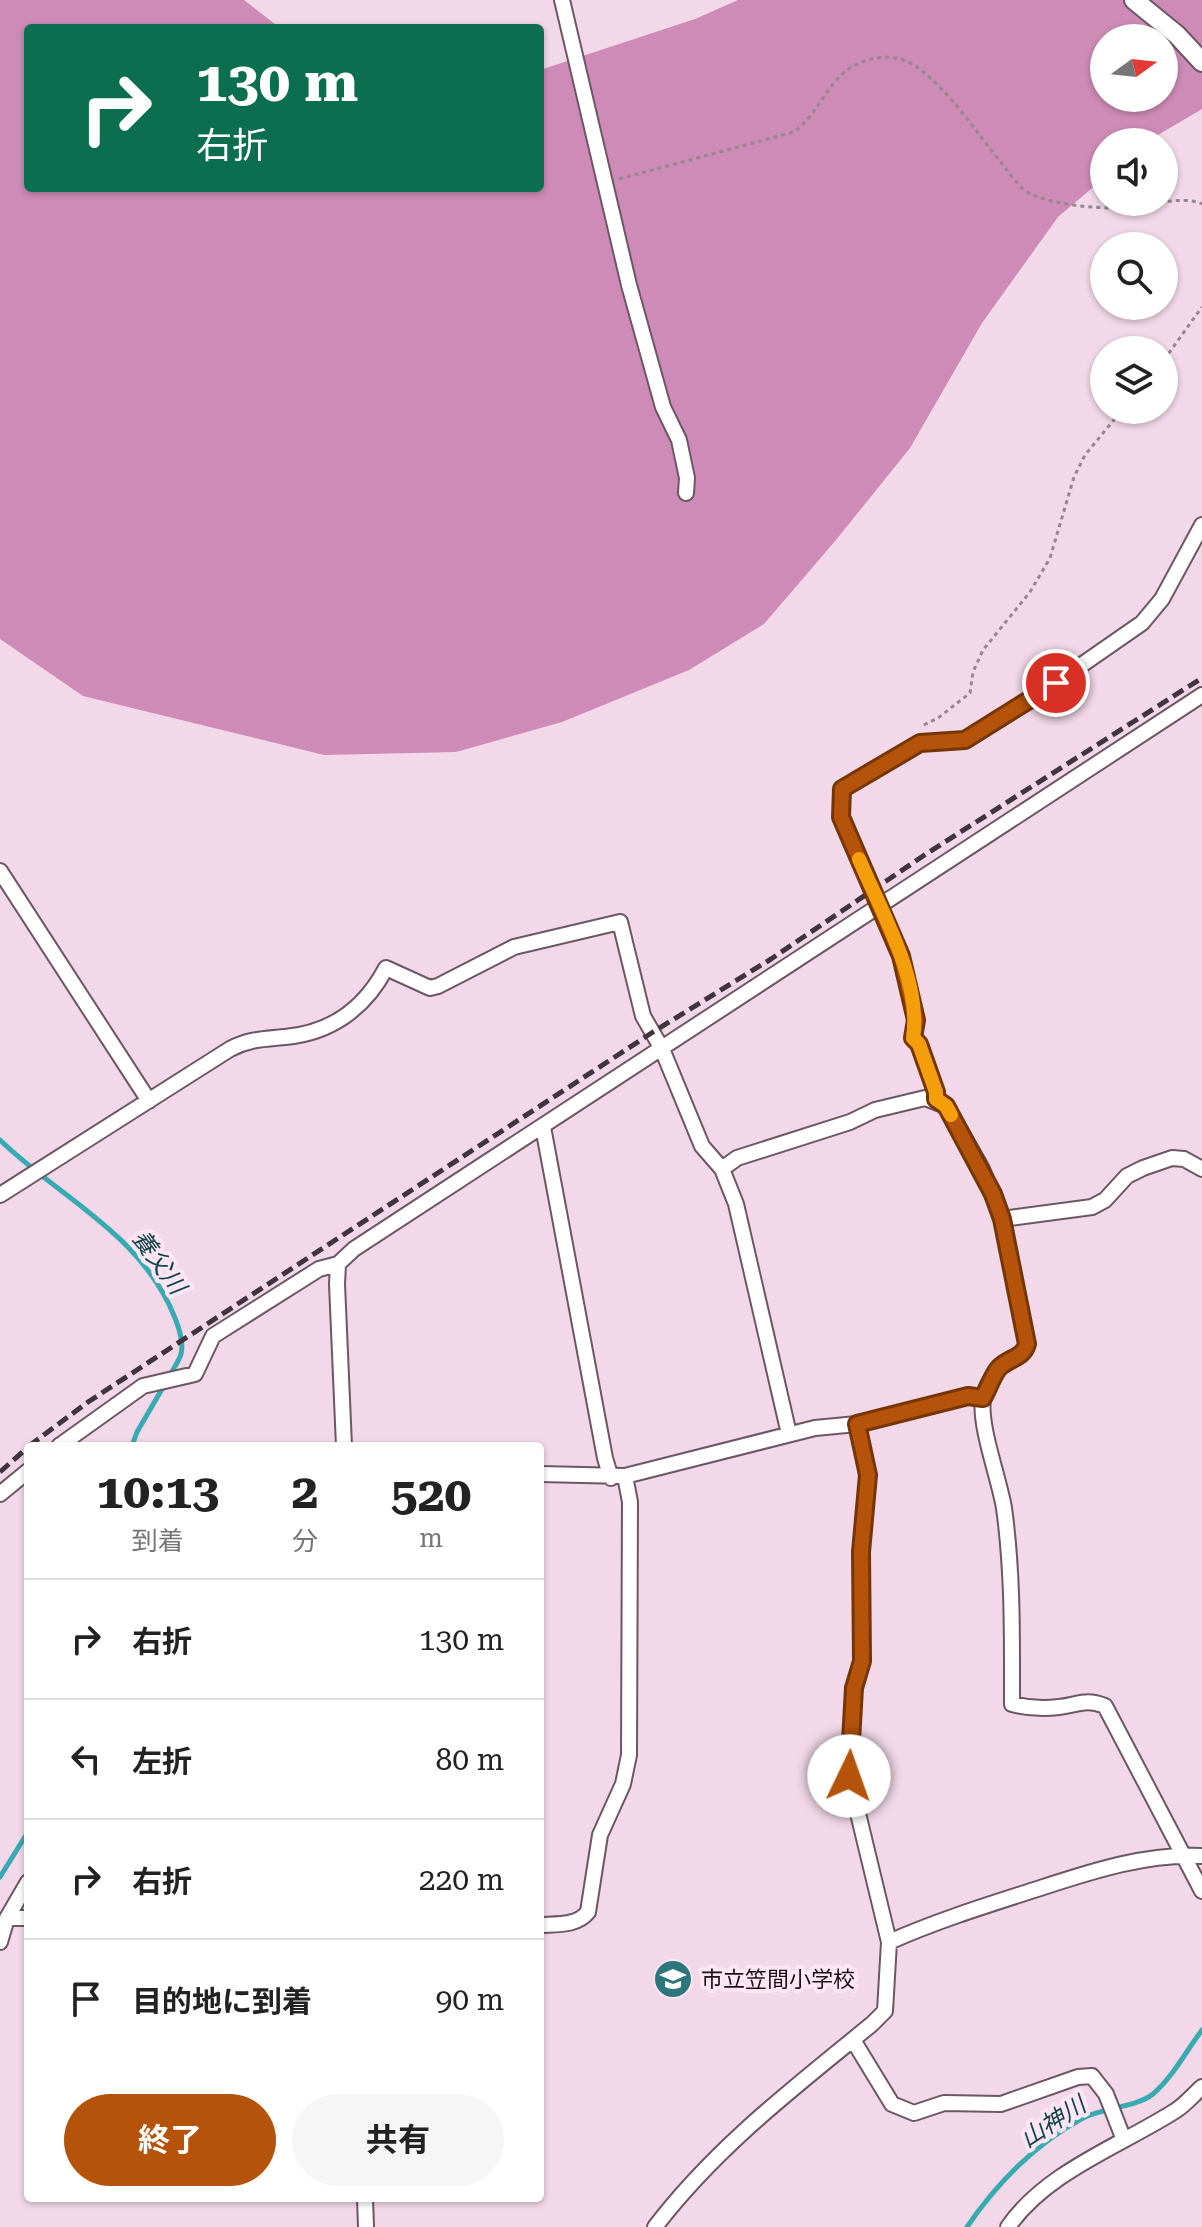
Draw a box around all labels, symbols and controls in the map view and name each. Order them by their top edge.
north arrow [1090,24,1178,112]
map controls [1090,24,1178,424]
text: 130 m [196,49,358,115]
icon: right [64,56,168,160]
text: 右折 [196,125,268,167]
button: sound [1090,128,1178,216]
button: search [1090,232,1178,320]
button: layers [1090,336,1178,424]
pin [1022,649,1090,717]
icon: arrive [1034,661,1078,705]
water label: 養父川 [127,1225,193,1302]
text: 10:13 [96,1464,219,1520]
text: 2 [291,1464,318,1520]
text: 520 [391,1467,471,1523]
text: m [419,1523,443,1553]
text: 到着 [132,1526,184,1556]
text: 分 [292,1526,318,1556]
icon: right [64,1617,108,1661]
text: 130 m [419,1622,504,1657]
text: 右折 [132,1624,192,1659]
position arrow [807,1734,891,1818]
icon: left [64,1737,108,1781]
text: 80 m [435,1742,504,1777]
text: 左折 [132,1744,192,1779]
icon: right [64,1857,108,1901]
text: 220 m [419,1862,504,1897]
text: 右折 [132,1864,192,1899]
school or university icon: 市立笠間小学校 [652,1958,694,2000]
place label: 市立笠間小学校 [701,1967,855,1992]
icon: arrive [64,1977,108,2021]
text: 90 m [435,1982,504,2017]
text: 目的地に到着 [132,1984,312,2019]
water label: 山神川 [1015,2089,1093,2153]
button: 終了 [64,2094,276,2186]
button: 共有 [292,2094,504,2186]

